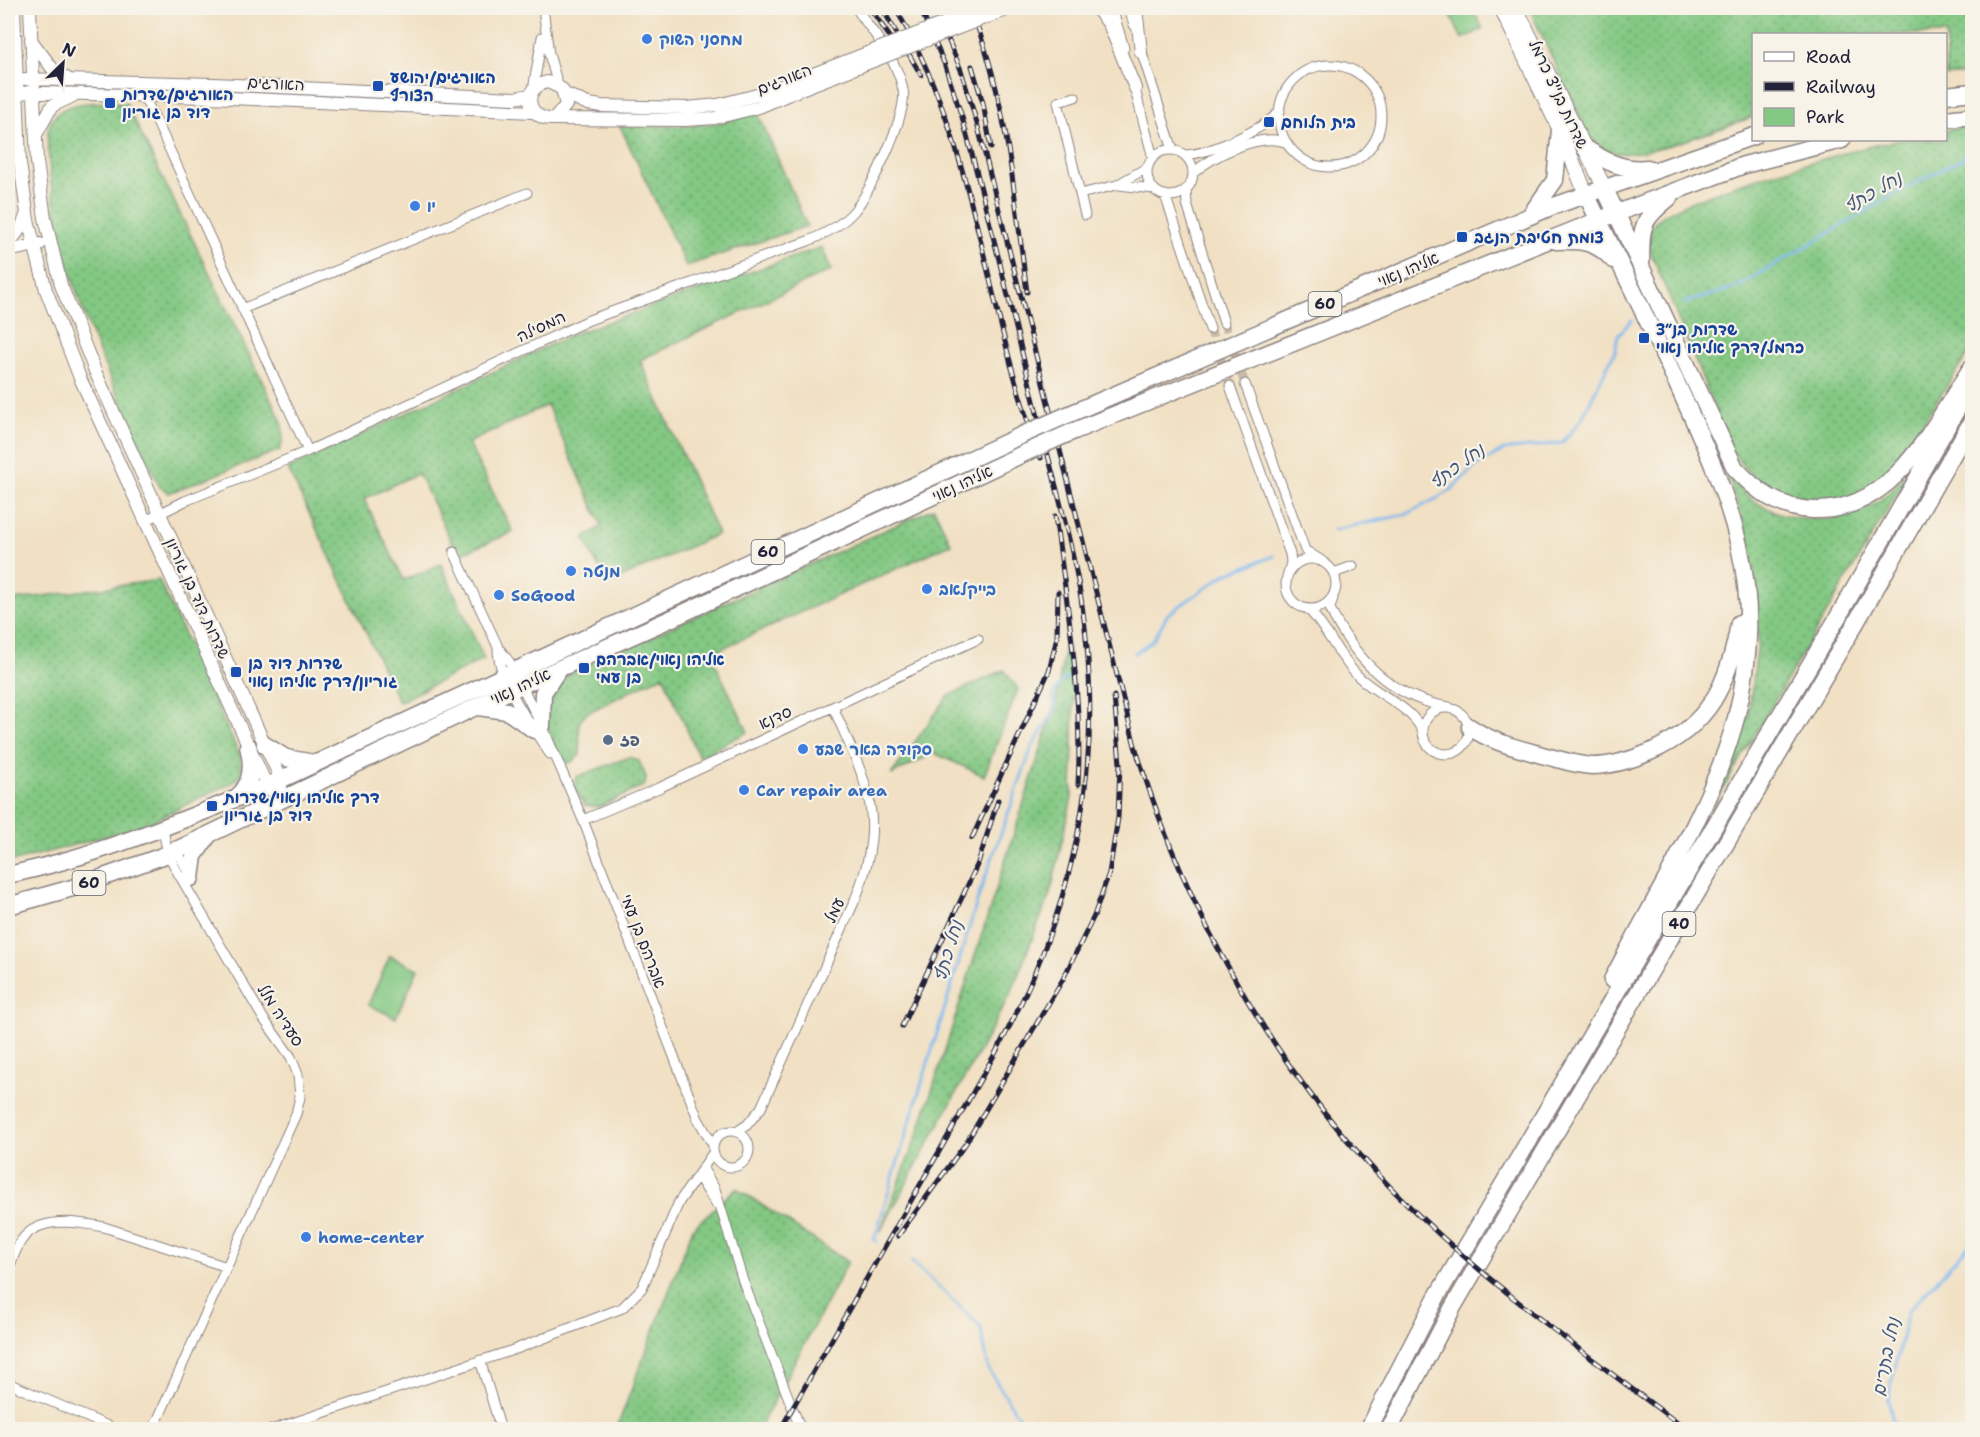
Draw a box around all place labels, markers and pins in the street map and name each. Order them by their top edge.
place label: מחסני השוק [659,29,743,50]
marker: מחסני השוק [640,32,654,46]
place label: האורגים/יהושע הצורף [390,67,496,106]
marker: האורגים/יהושע הצורף [371,79,385,93]
place label: האורגים/שדרות דוד בן גוריון [120,84,234,123]
marker: האורגים/שדרות דוד בן גוריון [103,96,117,110]
place label: בית הלוחם [1281,112,1356,133]
marker: בית הלוחם [1262,115,1276,129]
place label: יו [427,196,436,217]
marker: יו [408,199,422,213]
place label: צומת חטיבת הנגב [1473,227,1604,248]
marker: צומת חטיבת הנגב [1455,230,1469,244]
place label: שדרות בנ״צ כרמל/דרך אליהו נאוי [1656,319,1804,358]
marker: שדרות בנ״צ כרמל/דרך אליהו נאוי [1637,331,1651,345]
place label: מנטה [583,561,620,582]
marker: מנטה [564,564,578,578]
place label: בייקלאב [938,579,996,600]
marker: בייקלאב [920,582,934,596]
place label: SoGood [511,585,575,606]
marker: SoGood [492,588,506,602]
place label: אליהו נאוי/אברהם בן עמי [596,649,725,688]
place label: שדרות דוד בן גוריון/דרך אליהו נאוי [248,653,398,692]
marker: אליהו נאוי/אברהם בן עמי [577,661,591,675]
marker: שדרות דוד בן גוריון/דרך אליהו נאוי [229,665,243,679]
place label: פז [620,730,640,751]
marker: פז [601,733,615,747]
place label: סקודה באר שבע [815,739,932,760]
marker: סקודה באר שבע [796,742,810,756]
place label: Car repair area [756,780,887,801]
marker: Car repair area [737,783,751,797]
place label: דרך אליהו נאוי/שדרות דוד בן גוריון [222,787,380,826]
marker: דרך אליהו נאוי/שדרות דוד בן גוריון [205,799,219,813]
place label: home-center [318,1227,425,1248]
marker: home-center [299,1230,313,1244]

